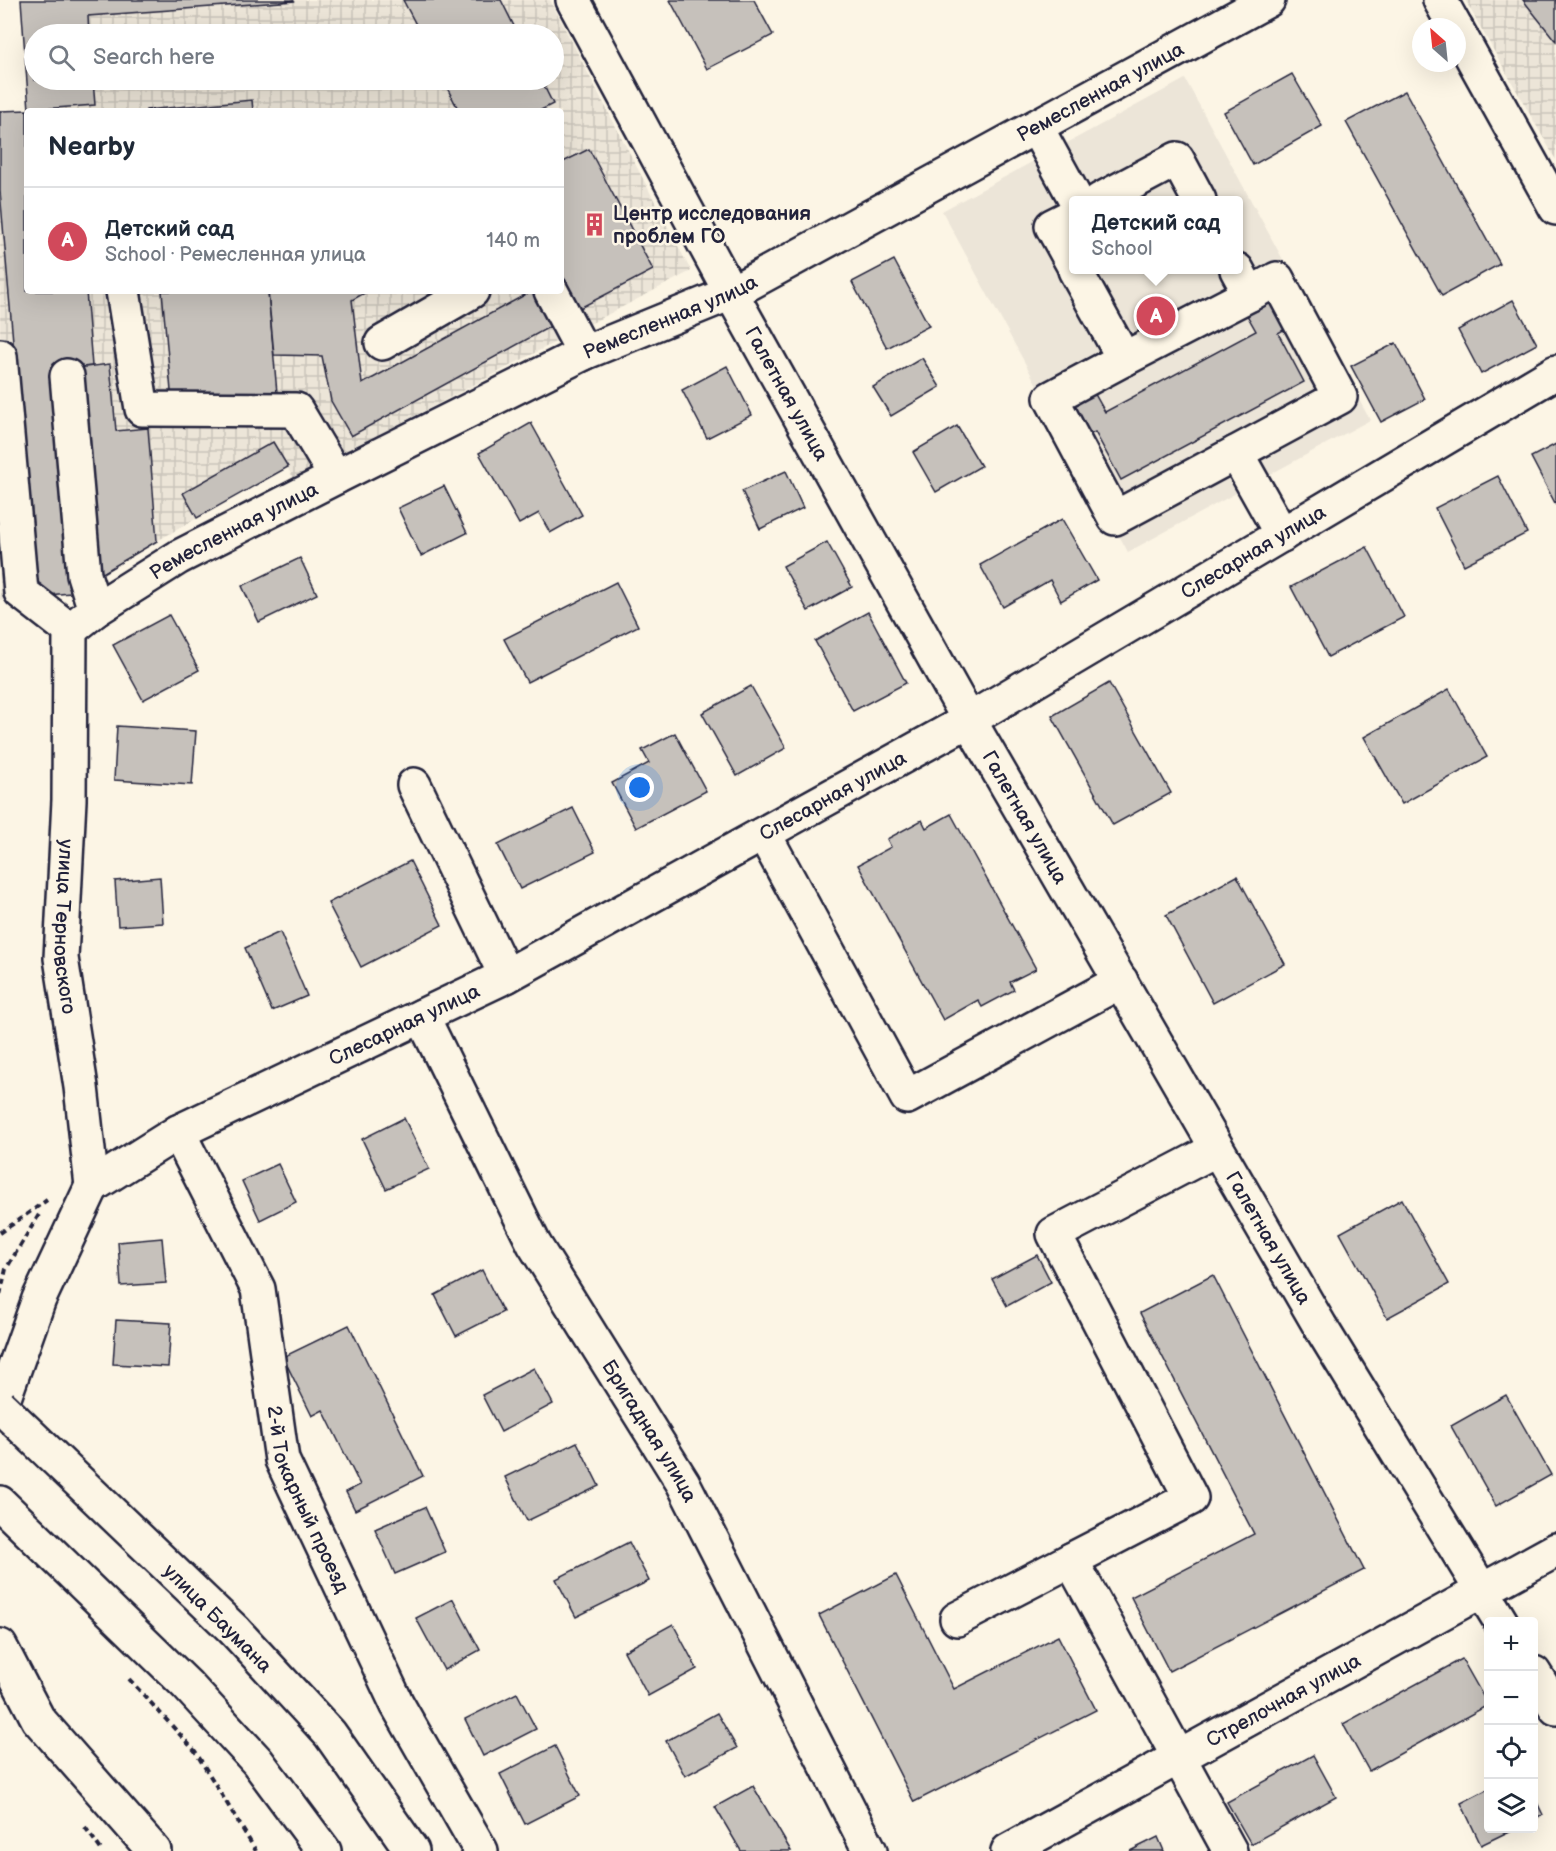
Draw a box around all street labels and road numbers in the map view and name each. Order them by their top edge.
street label: Ремесленная улица [1013,37,1188,148]
street label: Ремесленная улица [580,270,762,365]
street label: Галетная улица [739,323,833,465]
street label: Ремесленная улица [145,477,322,585]
street label: Слесарная улица [1177,500,1330,605]
street label: Слесарная улица [756,746,911,846]
street label: Галетная улица [976,747,1072,889]
street label: улица Терновского [48,839,81,1016]
street label: Слесарная улица [325,979,484,1071]
street label: Галетная улица [1220,1167,1316,1309]
street label: Бригадная улица [596,1356,702,1507]
street label: 2-й Токарный проезд [261,1404,354,1597]
street label: улица Баумана [158,1559,277,1678]
street label: Стрелочная улица [1202,1649,1365,1753]

